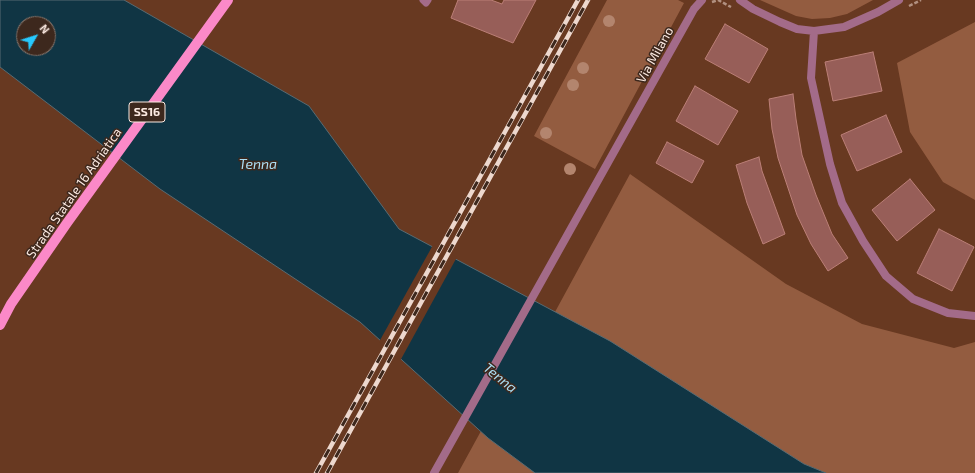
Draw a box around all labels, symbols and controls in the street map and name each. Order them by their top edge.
north arrow [16,16,56,56]
text: N [37,22,52,36]
street label: Via Milano [633,24,677,86]
road number: SS16 [129,102,165,122]
street label: Strada Statale 16 Adriatica [23,125,125,261]
water label: Tenna [239,156,277,172]
water label: Tenna [480,359,520,397]

